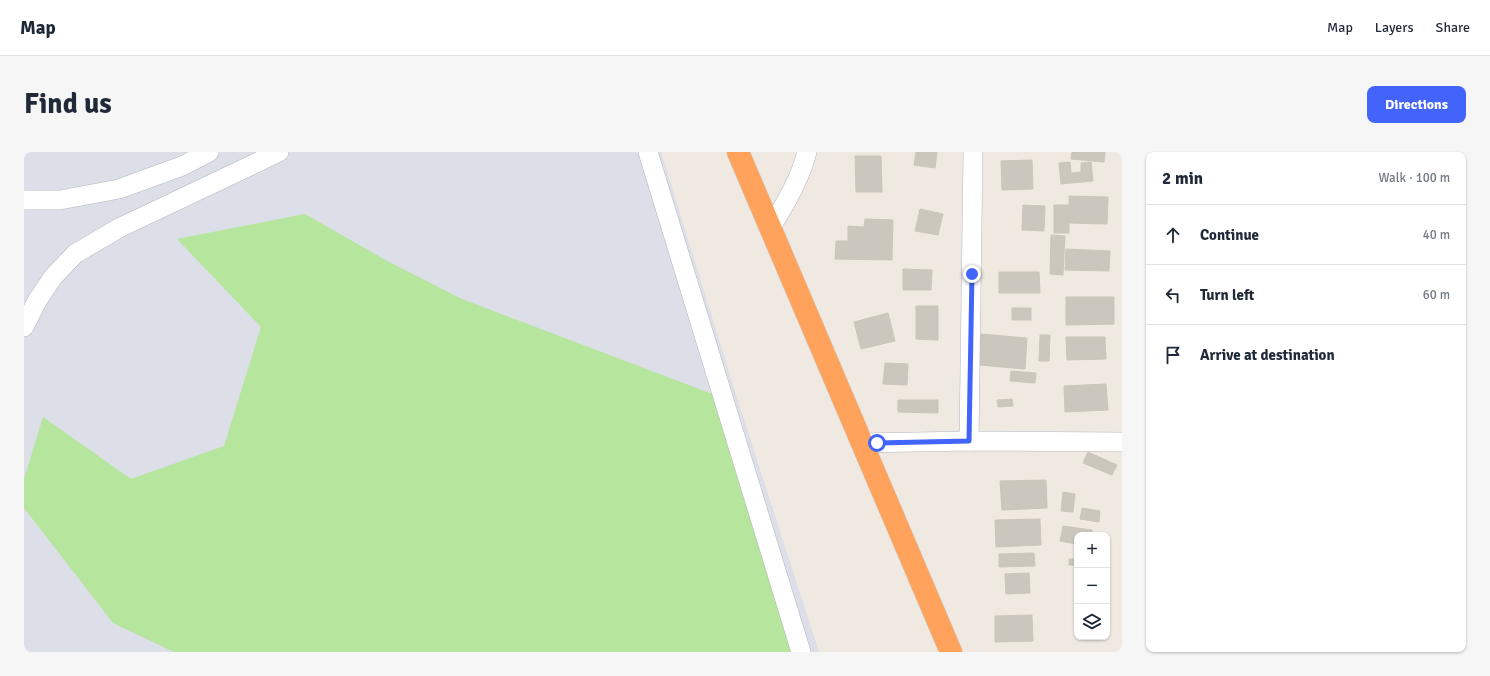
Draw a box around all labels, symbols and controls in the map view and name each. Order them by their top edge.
text: Map [20,16,56,40]
text: Map [1327,19,1353,36]
text: Layers [1375,19,1414,36]
text: Share [1436,19,1470,36]
button: Directions [1367,86,1466,123]
text: Find us [24,87,112,121]
text: 2 min [1162,168,1203,189]
text: Walk · 100 m [1379,170,1450,186]
icon: ahead [1162,224,1184,246]
text: Continue [1200,226,1259,244]
text: 40 m [1423,227,1450,243]
route end [963,265,981,283]
icon: left [1162,284,1184,306]
text: Turn left [1200,286,1254,304]
text: 60 m [1423,287,1450,303]
icon: arrive [1162,344,1184,366]
text: Arrive at destination [1200,346,1335,364]
route start [868,434,886,452]
map controls [1074,532,1110,640]
button: + [1074,532,1110,568]
button: − [1074,568,1110,604]
button: layers [1074,604,1110,640]

